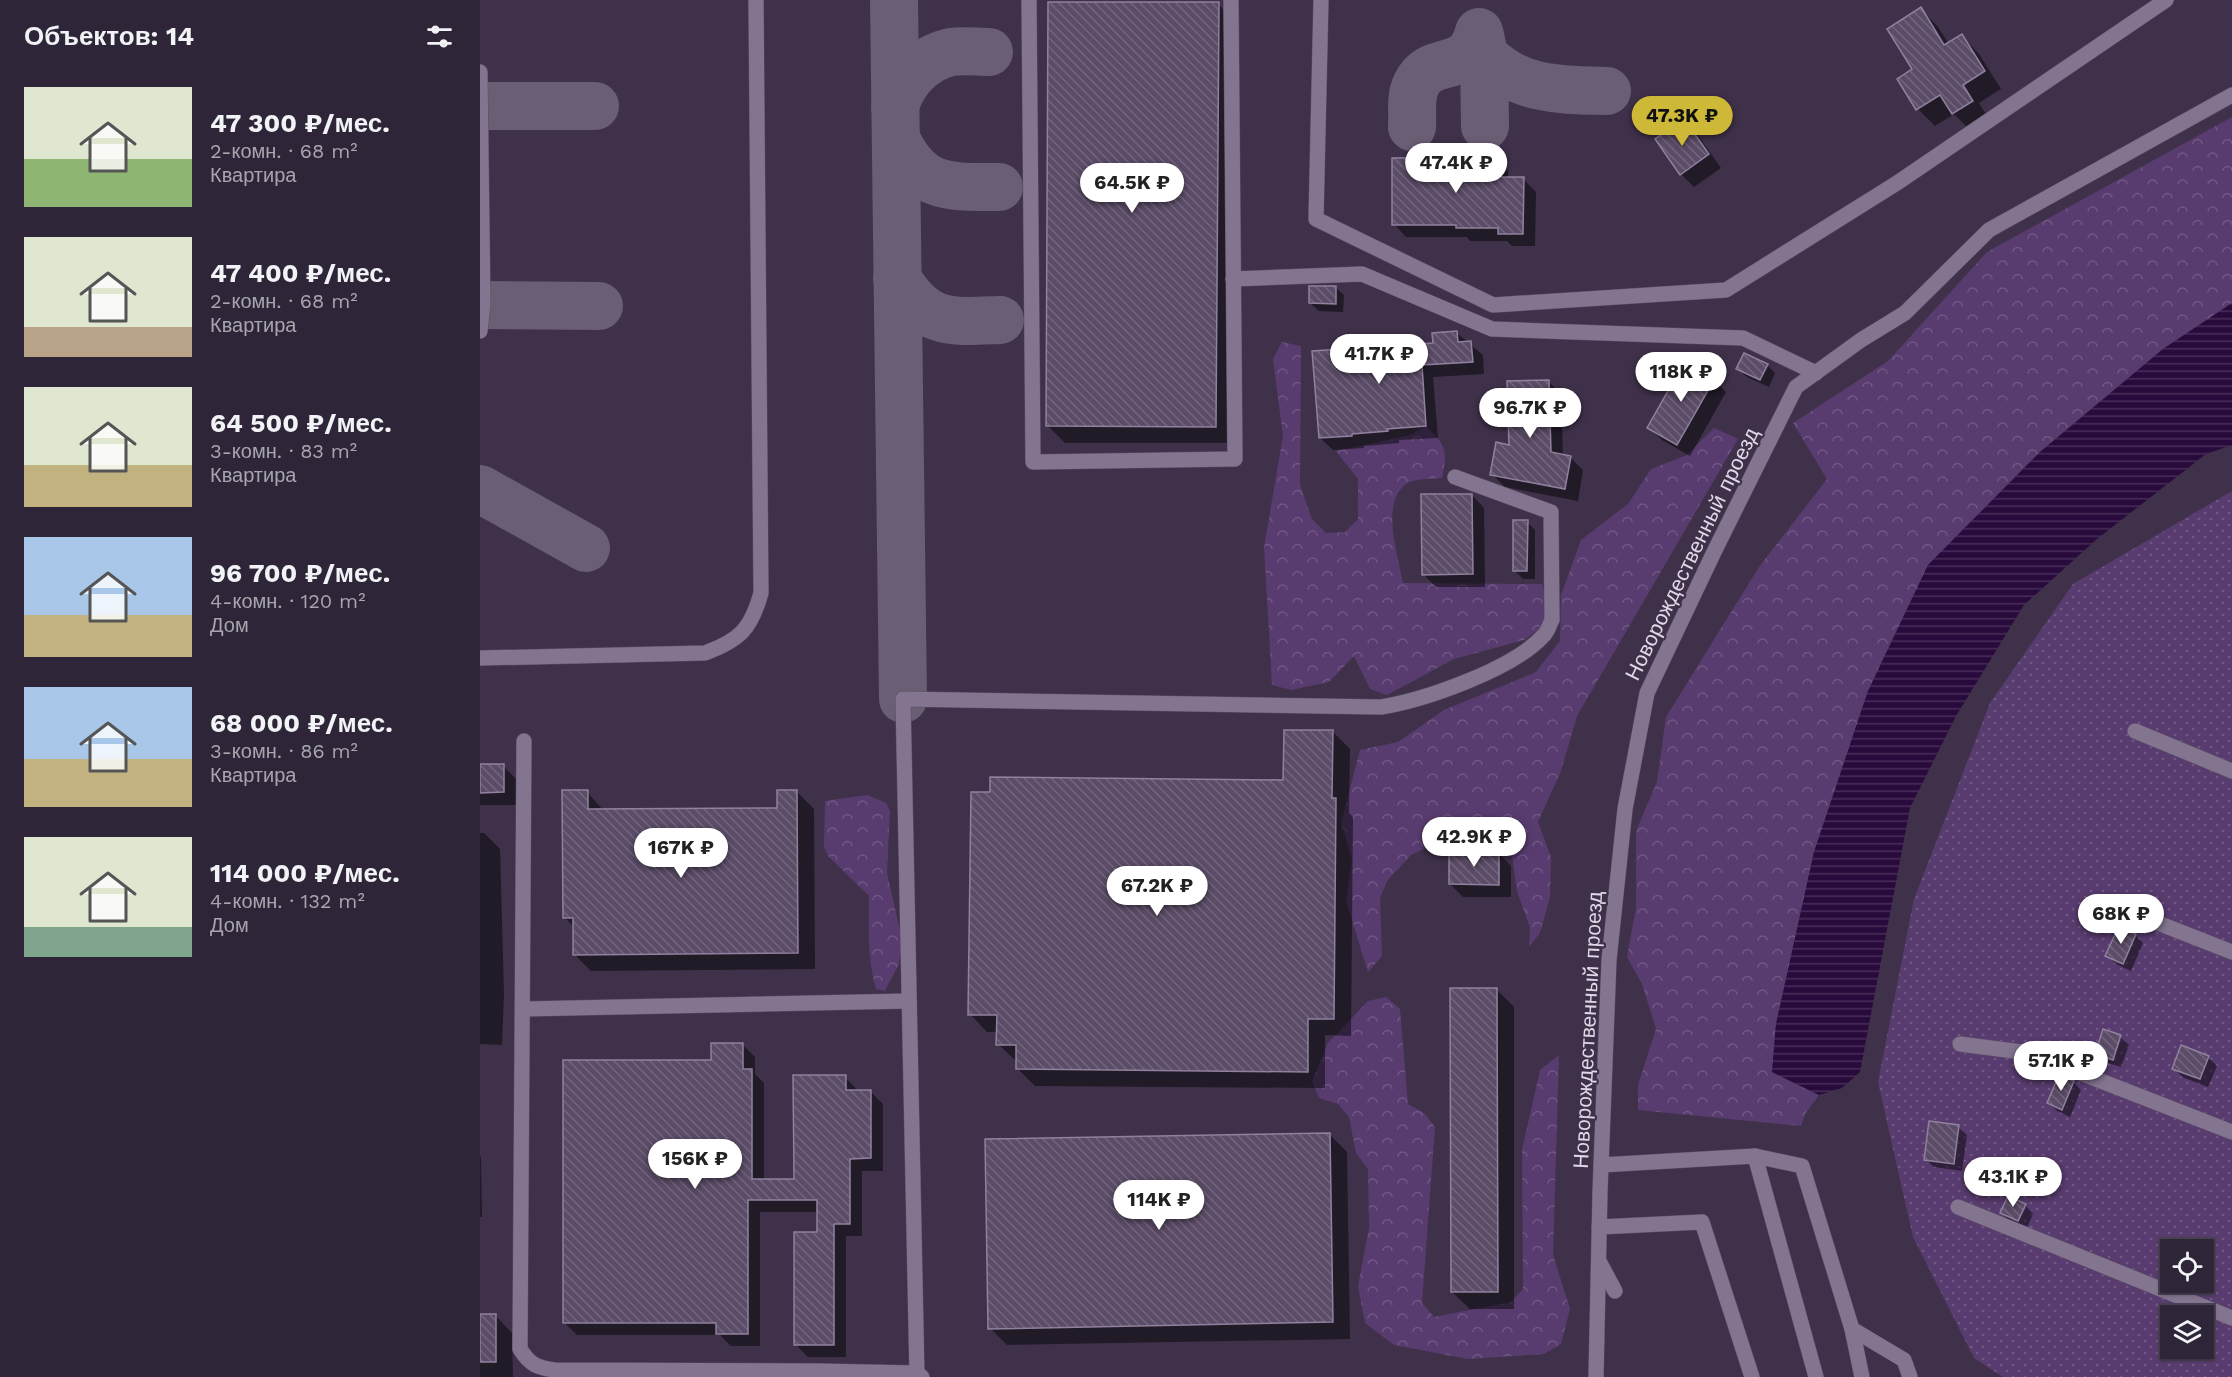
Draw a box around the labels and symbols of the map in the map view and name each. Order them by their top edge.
pin: 47.3K ₽ [1627,96,1737,147]
pin: 47.4K ₽ [1401,143,1511,194]
pin: 64.5K ₽ [1077,163,1187,214]
pin: 41.7K ₽ [1324,334,1434,385]
pin: 118K ₽ [1632,352,1730,403]
pin: 96.7K ₽ [1475,388,1585,439]
street label: Новорождественный проезд [1619,423,1764,684]
pin: 42.9K ₽ [1419,817,1529,868]
pin: 167K ₽ [632,828,730,879]
pin: 67.2K ₽ [1102,866,1212,917]
street label: Новорождественный проезд [1568,891,1607,1169]
pin: 68K ₽ [2079,894,2163,945]
pin: 57.1K ₽ [2006,1041,2116,1092]
pin: 156K ₽ [646,1139,744,1190]
pin: 43.1K ₽ [1958,1157,2068,1208]
pin: 114K ₽ [1110,1180,1208,1231]

